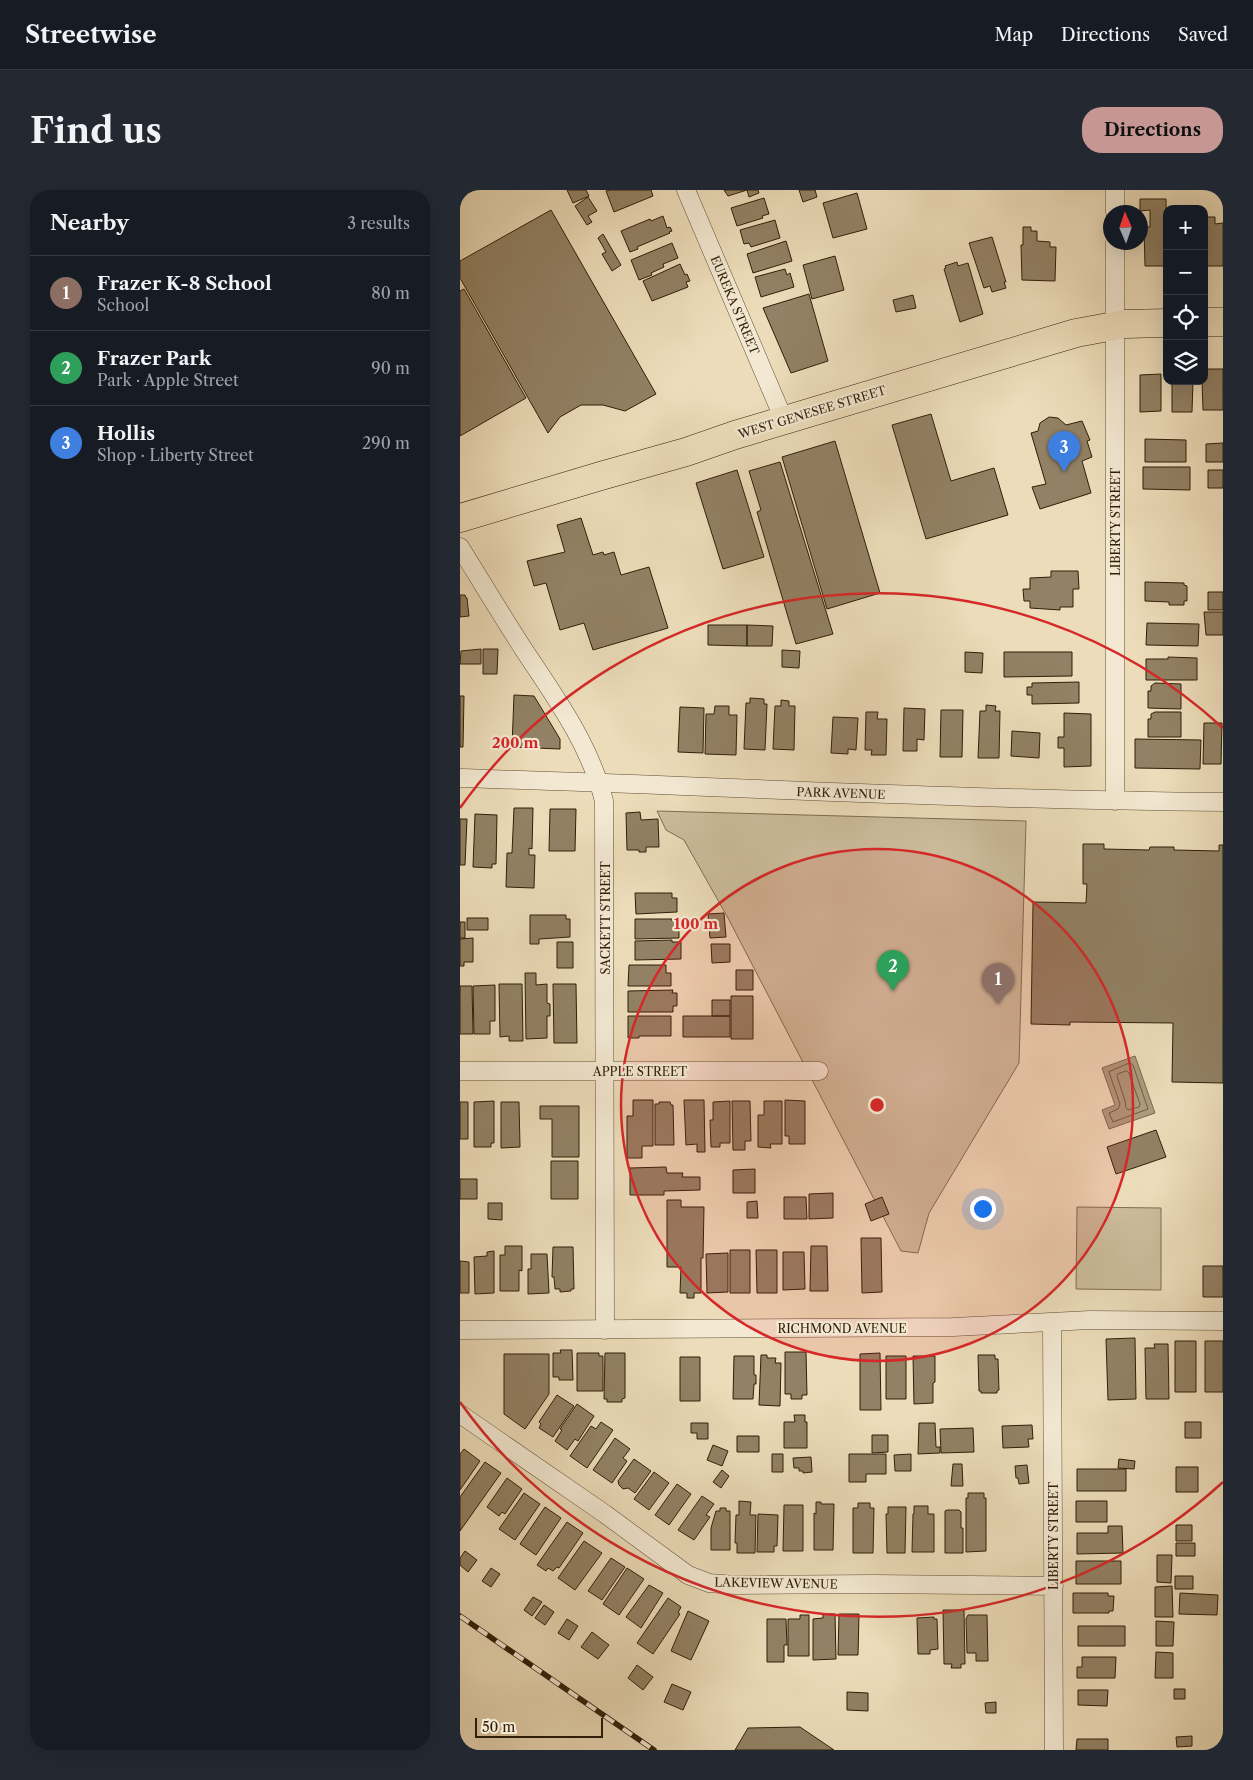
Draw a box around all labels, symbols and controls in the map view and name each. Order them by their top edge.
text: Streetwise [25,20,157,49]
text: Map [994,24,1033,46]
text: Directions [1061,24,1150,46]
text: Saved [1178,24,1228,46]
button: Directions [1082,107,1223,153]
text: Find us [30,109,162,152]
north arrow [1103,205,1148,250]
map controls [1163,205,1208,385]
button: + [1163,205,1208,250]
text: Nearby [50,210,129,235]
text: 3 results [347,213,410,233]
button: − [1163,250,1208,295]
street label: EUREKA STREET [707,253,763,357]
text: Frazer K-8 School [97,272,272,295]
text: 1 [62,283,70,303]
text: 80 m [371,283,410,303]
text: School [97,295,149,315]
button: locate [1163,295,1208,340]
button: layers [1163,340,1208,385]
text: Frazer Park [97,347,211,370]
text: 2 [61,358,71,378]
text: 90 m [371,358,410,378]
text: Park · Apple Street [97,370,239,390]
street label: WEST GENESEE STREET [735,382,888,442]
text: Hollis [97,422,155,445]
pin: 3 [1048,431,1080,472]
text: 3 [61,433,71,453]
text: 290 m [362,433,410,453]
text: Shop · Liberty Street [97,445,254,465]
street label: LIBERTY STREET [1108,468,1123,576]
text: 200 m [492,733,538,752]
street label: PARK AVENUE [796,784,886,802]
street label: SACKETT STREET [598,861,613,975]
text: 100 m [674,914,718,933]
pin: 2 [877,950,909,991]
pin: 1 [982,963,1014,1004]
street label: APPLE STREET [592,1064,687,1079]
centre of rings [868,1096,886,1114]
your location [970,1196,996,1222]
street label: RICHMOND AVENUE [777,1321,907,1336]
street label: LIBERTY STREET [1046,1482,1061,1590]
street label: LAKEVIEW AVENUE [714,1574,838,1592]
scale bar [475,1715,602,1738]
text: 50 m [482,1718,515,1736]

